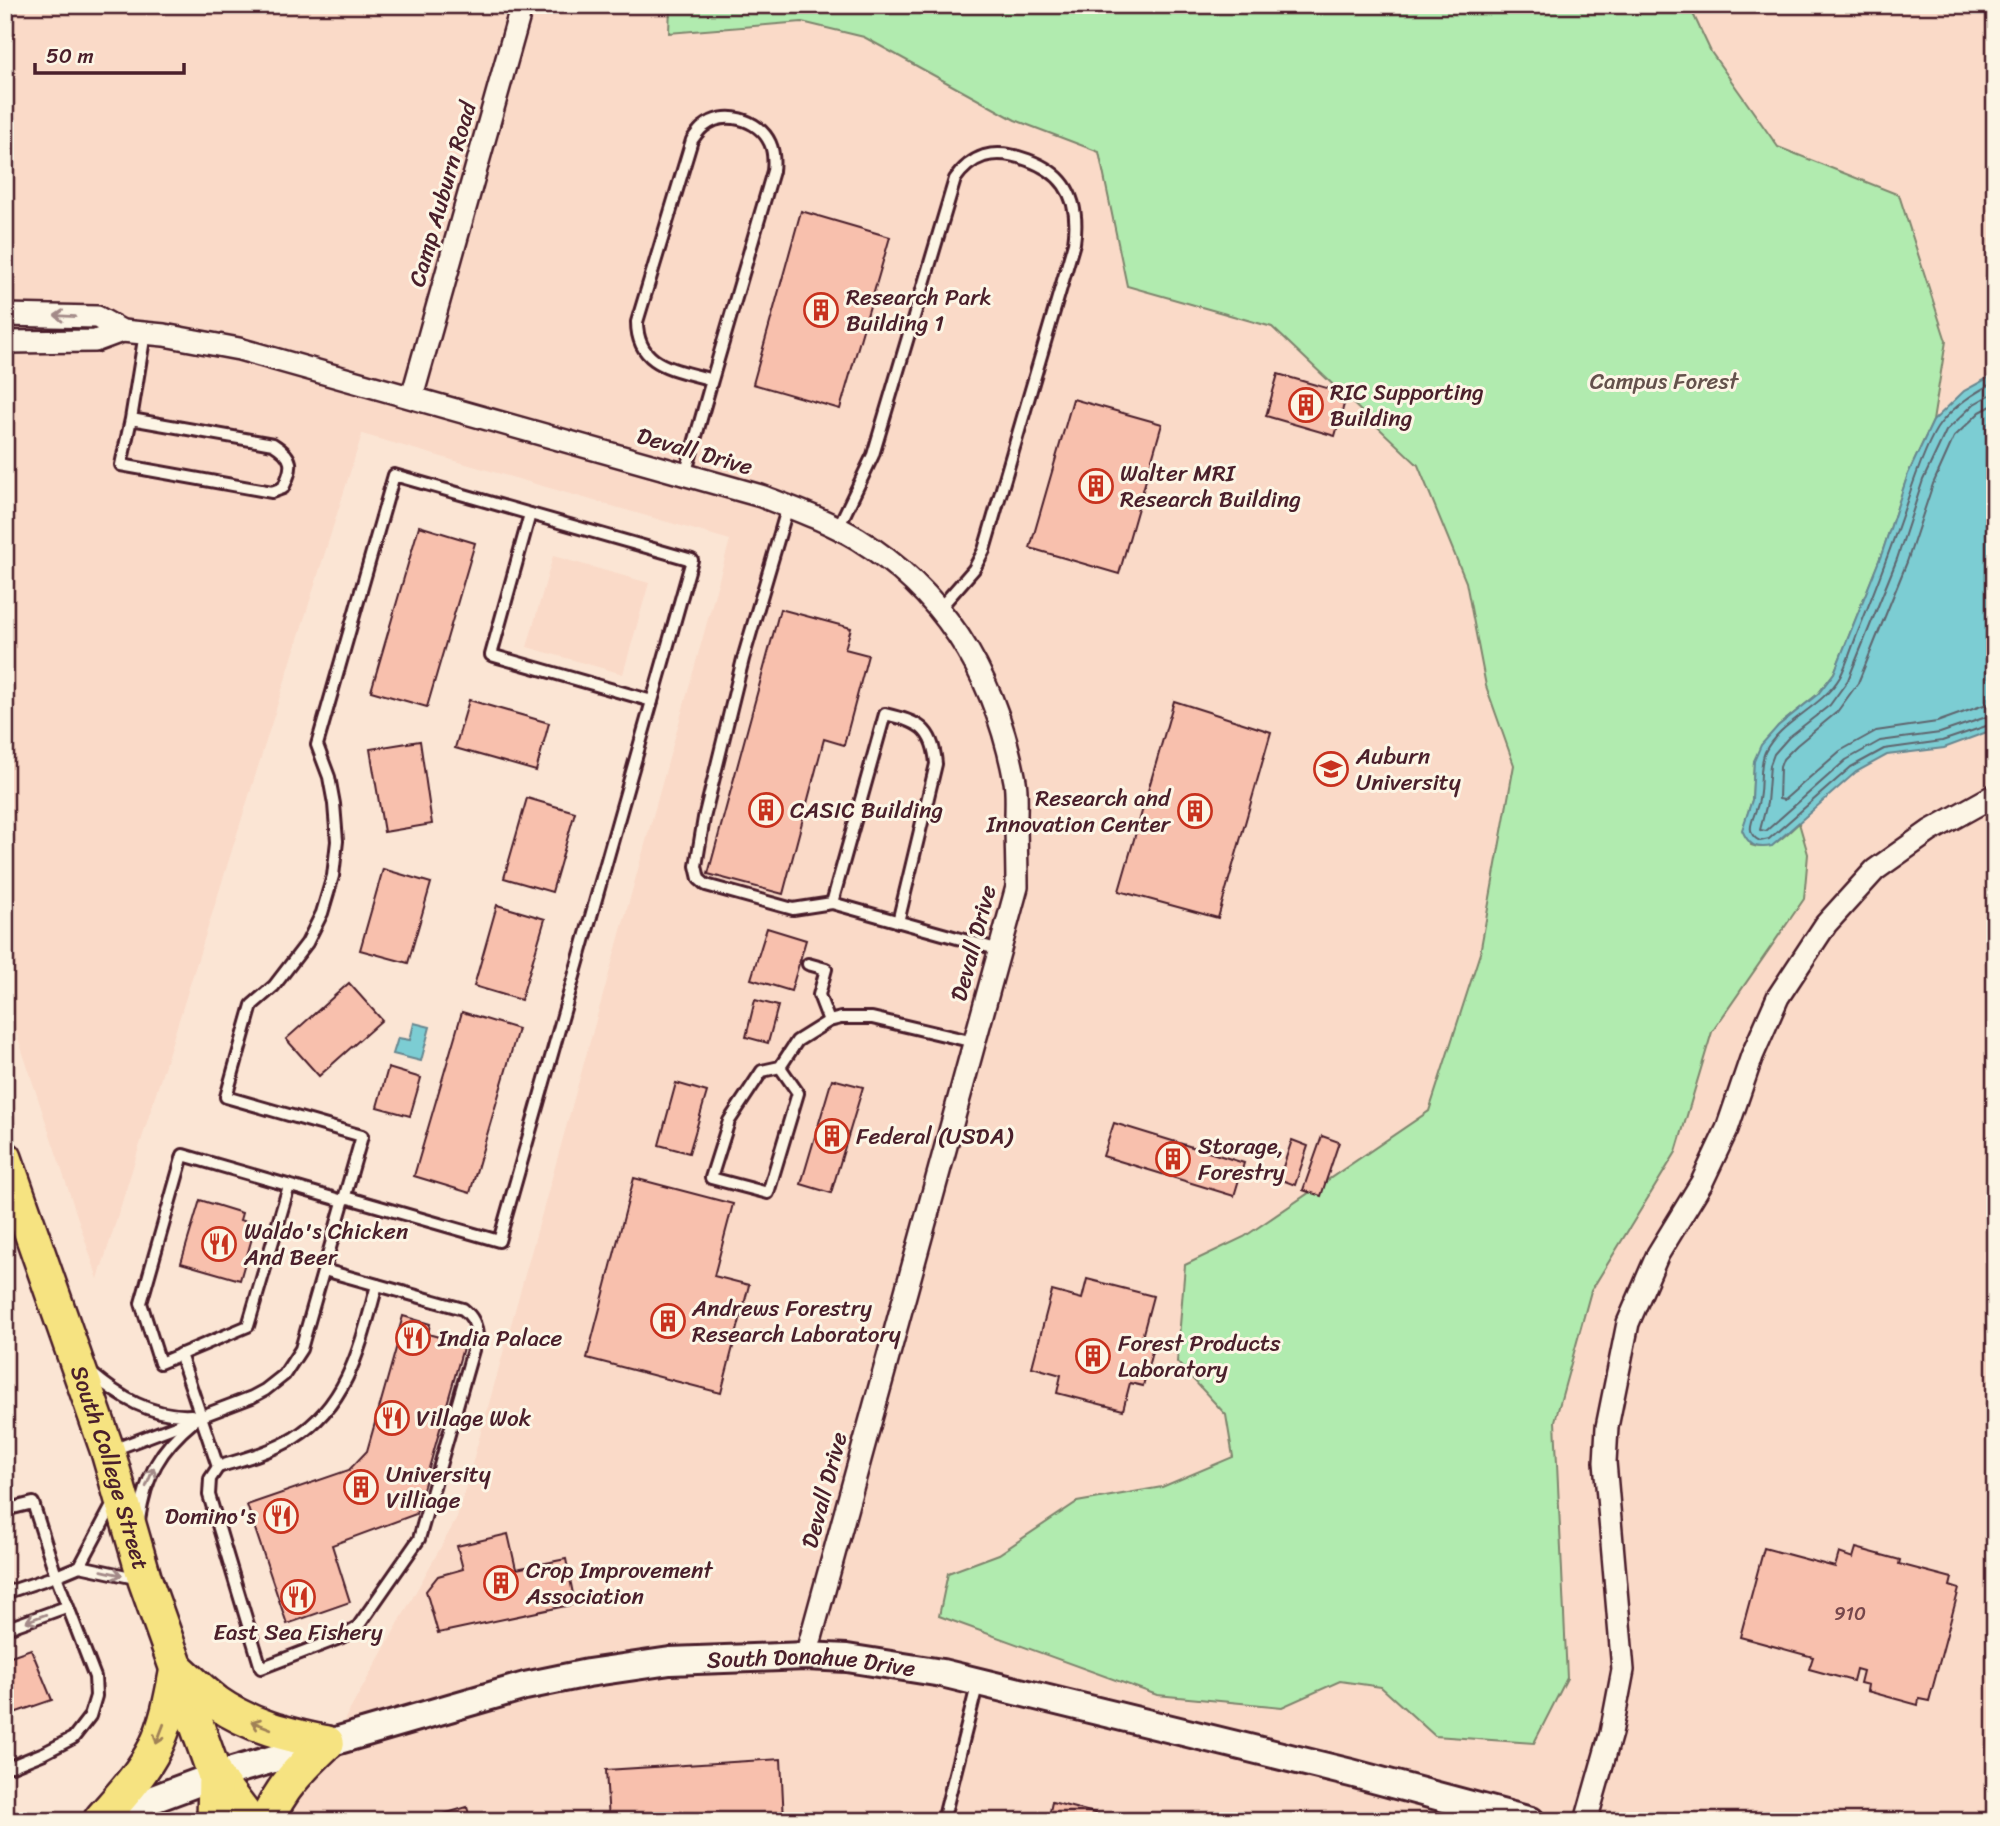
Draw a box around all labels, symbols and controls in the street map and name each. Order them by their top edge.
scale bar [35,32,184,76]
text: 50 m [46,37,94,75]
street label: Camp Auburn Road [396,95,489,292]
place label: Research Park Building 1 [846,277,992,344]
building icon: Research Park Building 1 [802,291,840,329]
one-way arrow [54,309,77,322]
park label: Campus Forest [1590,361,1740,402]
place label: RIC Supporting Building [1330,372,1484,439]
building icon: RIC Supporting Building [1287,386,1325,424]
street label: Devall Drive [632,415,758,488]
place label: Walter MRI Research Building [1120,453,1301,520]
building icon: Walter MRI Research Building [1077,467,1115,505]
place label: Auburn University [1355,736,1461,803]
school or university icon: Auburn University [1312,750,1350,788]
place label: Research and Innovation Center [985,778,1172,845]
place label: CASIC Building [790,790,943,831]
building icon: CASIC Building [747,791,785,829]
building icon: Research and Innovation Center [1176,792,1214,830]
street label: Devall Drive [938,880,1009,1006]
place label: Federal (USDA) [856,1116,1014,1157]
building icon: Federal (USDA) [813,1117,851,1155]
place label: Storage, Forestry [1198,1126,1285,1193]
building icon: Storage, Forestry [1154,1140,1192,1178]
place label: Waldo's Chicken And Beer [243,1211,408,1278]
restaurant icon: Waldo's Chicken And Beer [200,1225,238,1263]
place label: Andrews Forestry Research Laboratory [691,1288,901,1355]
building icon: Andrews Forestry Research Laboratory [649,1302,687,1340]
place label: India Palace [437,1318,563,1359]
restaurant icon: India Palace [394,1319,432,1357]
place label: Forest Products Laboratory [1118,1323,1281,1390]
building icon: Forest Products Laboratory [1074,1337,1112,1375]
street label: South College Street [58,1360,161,1575]
place label: Village Wok [416,1398,532,1439]
restaurant icon: Village Wok [373,1399,411,1437]
street label: Devall Drive [789,1427,860,1553]
place label: University Villiage [386,1454,491,1521]
one-way arrow [144,1467,157,1488]
building icon: University Villiage [342,1468,380,1506]
place label: Domino's [165,1496,257,1537]
restaurant icon: Domino's [262,1497,300,1535]
place label: Crop Improvement Association [525,1550,714,1617]
building icon: Crop Improvement Association [482,1564,520,1602]
one-way arrow [101,1567,123,1580]
restaurant icon: East Sea Fishery [279,1578,317,1616]
house number: 910 [1834,1597,1866,1630]
place label: East Sea Fishery [213,1612,383,1653]
one-way arrow [25,1613,47,1625]
street label: South Donahue Drive [706,1636,918,1690]
one-way arrow [250,1718,272,1731]
one-way arrow [153,1723,166,1745]

